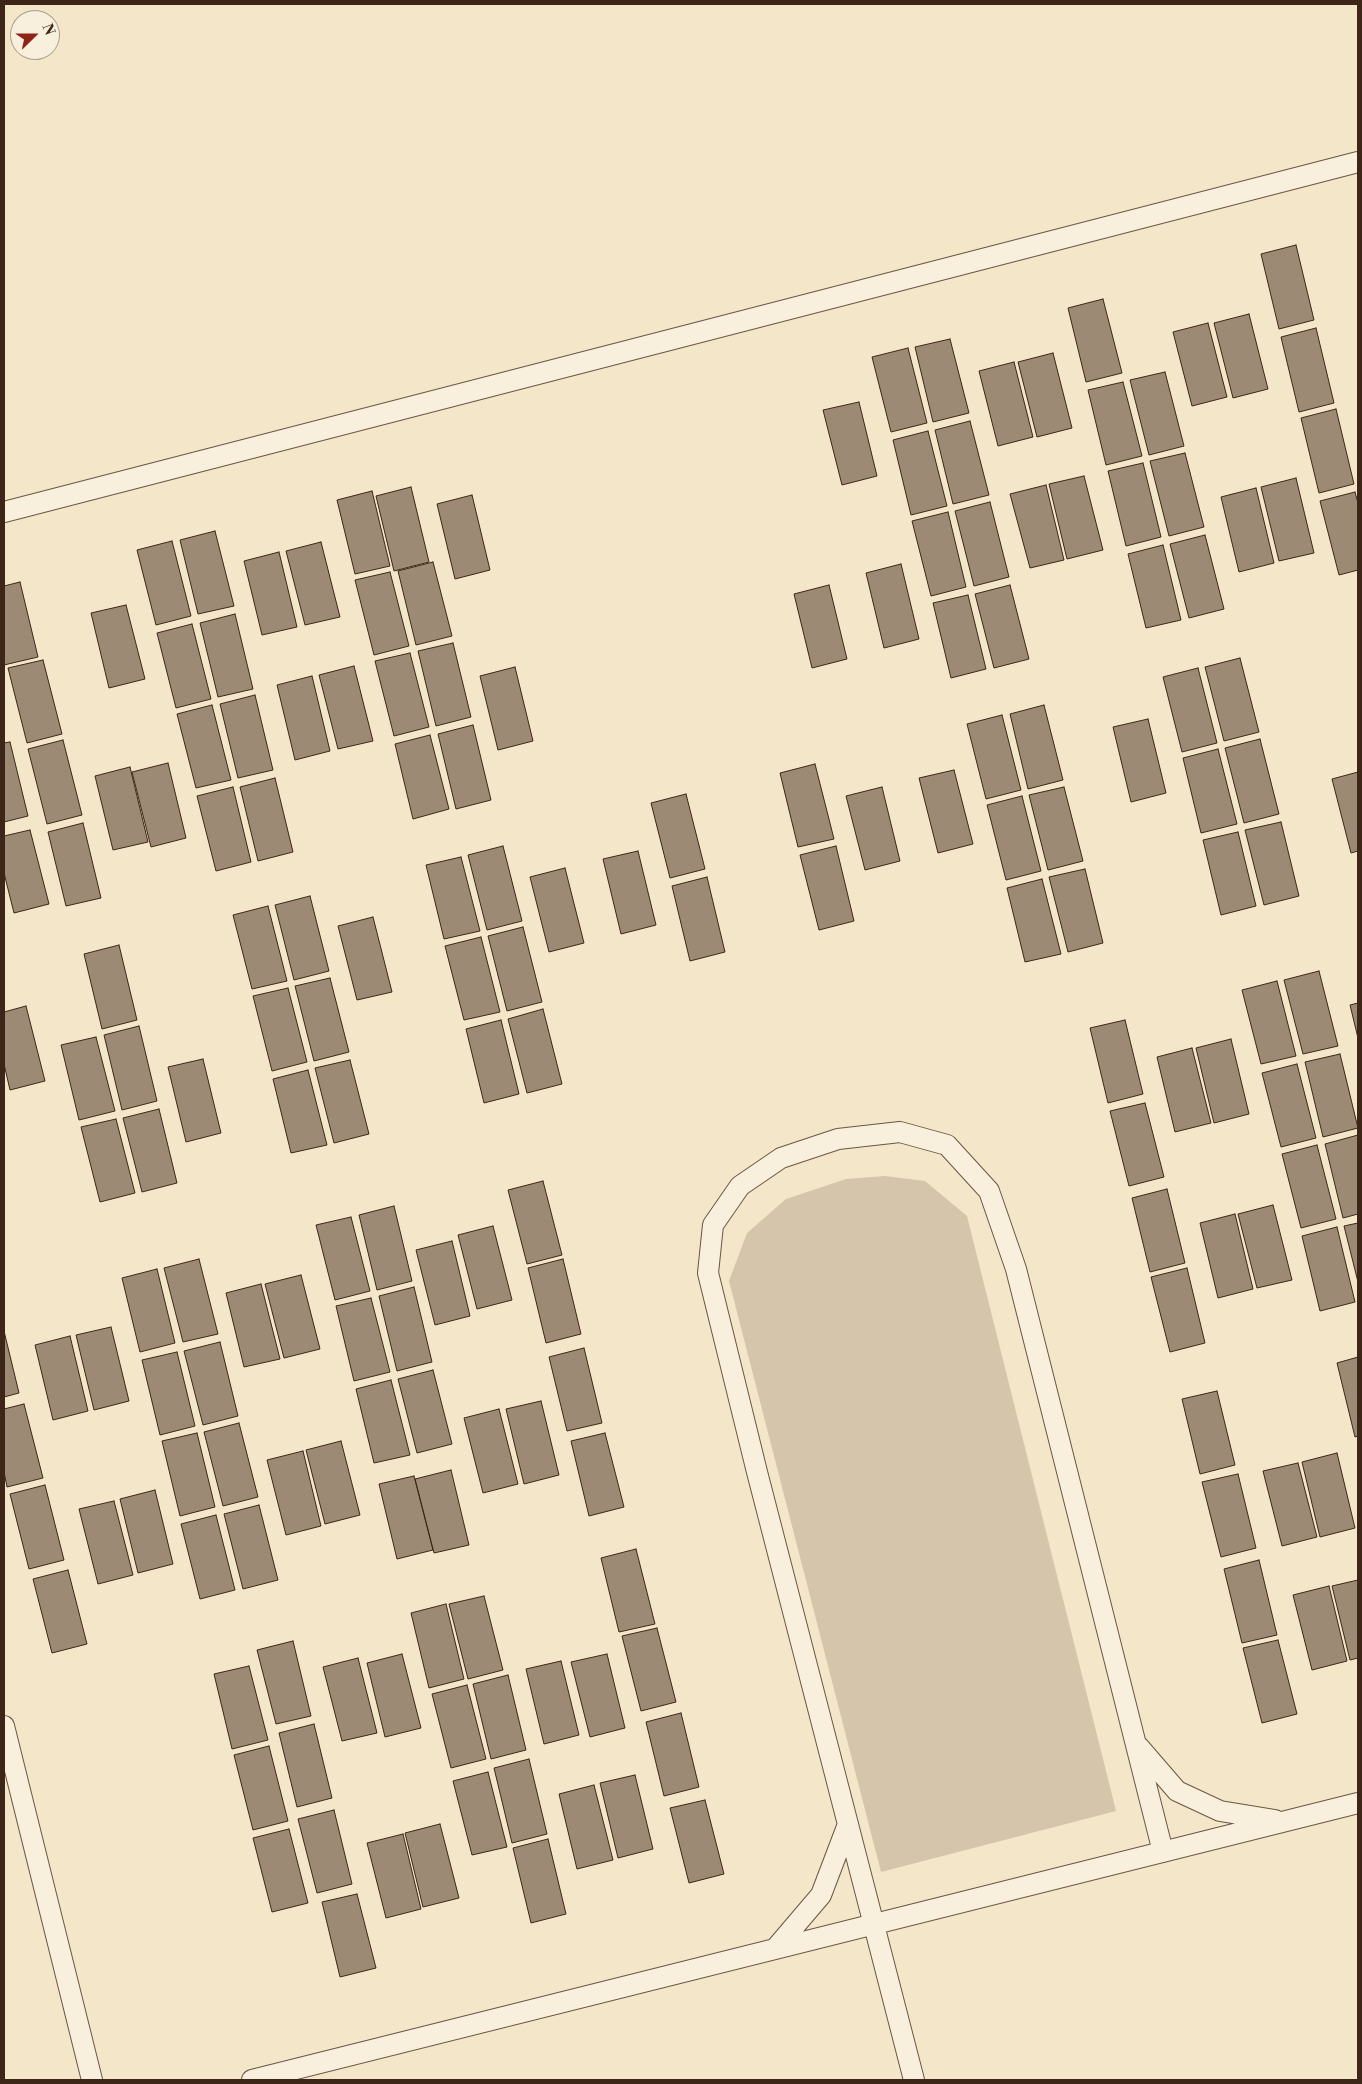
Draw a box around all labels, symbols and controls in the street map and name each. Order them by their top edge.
north arrow [10,10,60,60]
text: N [38,21,58,38]

